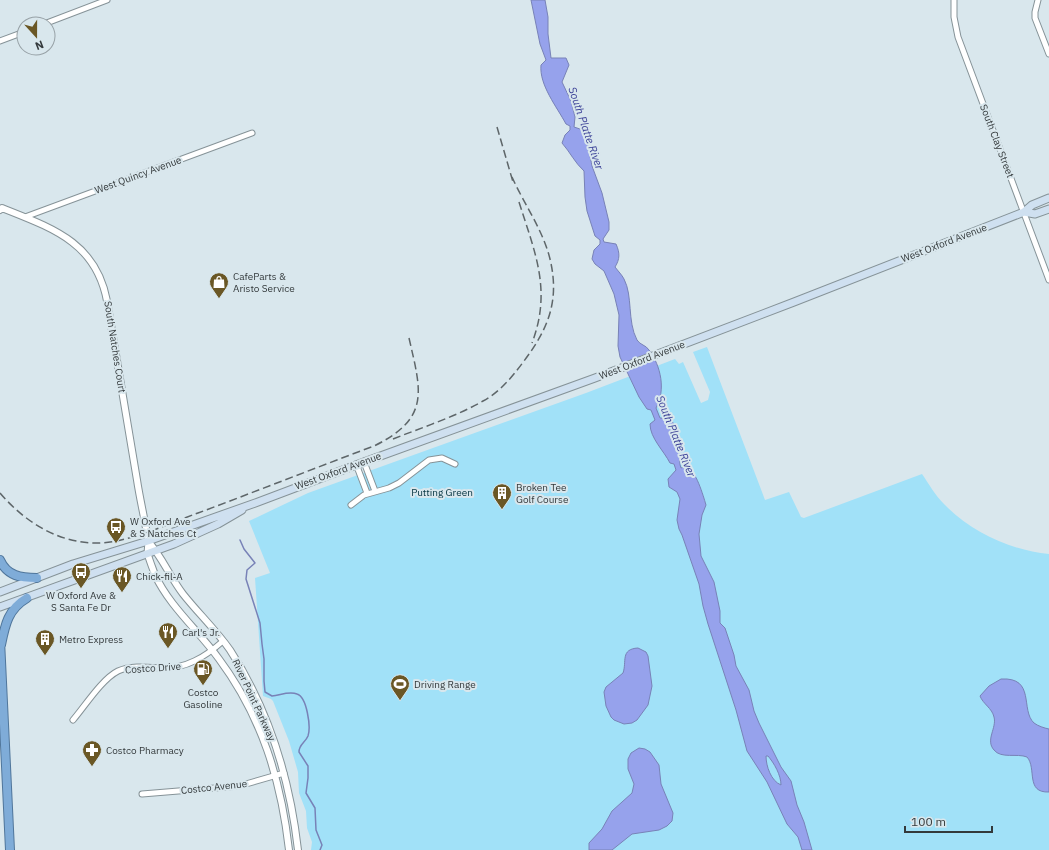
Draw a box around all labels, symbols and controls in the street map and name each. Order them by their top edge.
north arrow [16,16,56,56]
text: N [33,37,46,53]
water label: South Platte River [565,85,607,172]
street label: South Clay Street [977,102,1017,180]
street label: West Quincy Avenue [93,153,184,197]
street label: West Oxford Avenue [899,220,989,265]
place label: CafeParts & Aristo Service [233,270,295,295]
shop icon: CafeParts & Aristo Service [208,271,230,299]
street label: South Natches Court [101,300,129,394]
street label: West Oxford Avenue [597,337,687,382]
water label: South Platte River [653,393,699,480]
street label: West Oxford Avenue [293,449,383,493]
place label: Broken Tee Golf Course [516,481,569,506]
building icon: Broken Tee Golf Course [491,482,513,510]
park label: Putting Green [411,486,473,499]
place label: W Oxford Ave & S Natches Ct [130,515,197,540]
bus stop icon: W Oxford Ave & S Natches Ct [105,516,127,544]
bus stop icon: W Oxford Ave & S Santa Fe Dr [70,561,92,589]
restaurant icon: Chick-fil-A [111,565,133,593]
place label: Chick-fil-A [136,570,183,583]
place label: W Oxford Ave & S Santa Fe Dr [46,589,116,614]
restaurant icon: Carl's Jr. [157,621,179,649]
place label: Carl's Jr. [182,626,220,639]
building icon: Metro Express [34,628,56,656]
place label: Metro Express [59,633,123,646]
street label: River Point Parkway [229,657,279,743]
fuel station icon: Costco Gasoline [192,658,214,686]
street label: Costco Drive [124,660,182,676]
sports icon: Driving Range [389,673,411,701]
place label: Driving Range [414,678,476,691]
place label: Costco Gasoline [183,686,223,711]
pharmacy icon: Costco Pharmacy [81,739,103,767]
place label: Costco Pharmacy [106,744,184,757]
street label: Costco Avenue [180,777,248,797]
scale bar [905,808,992,834]
text: 100 m [911,814,946,829]

